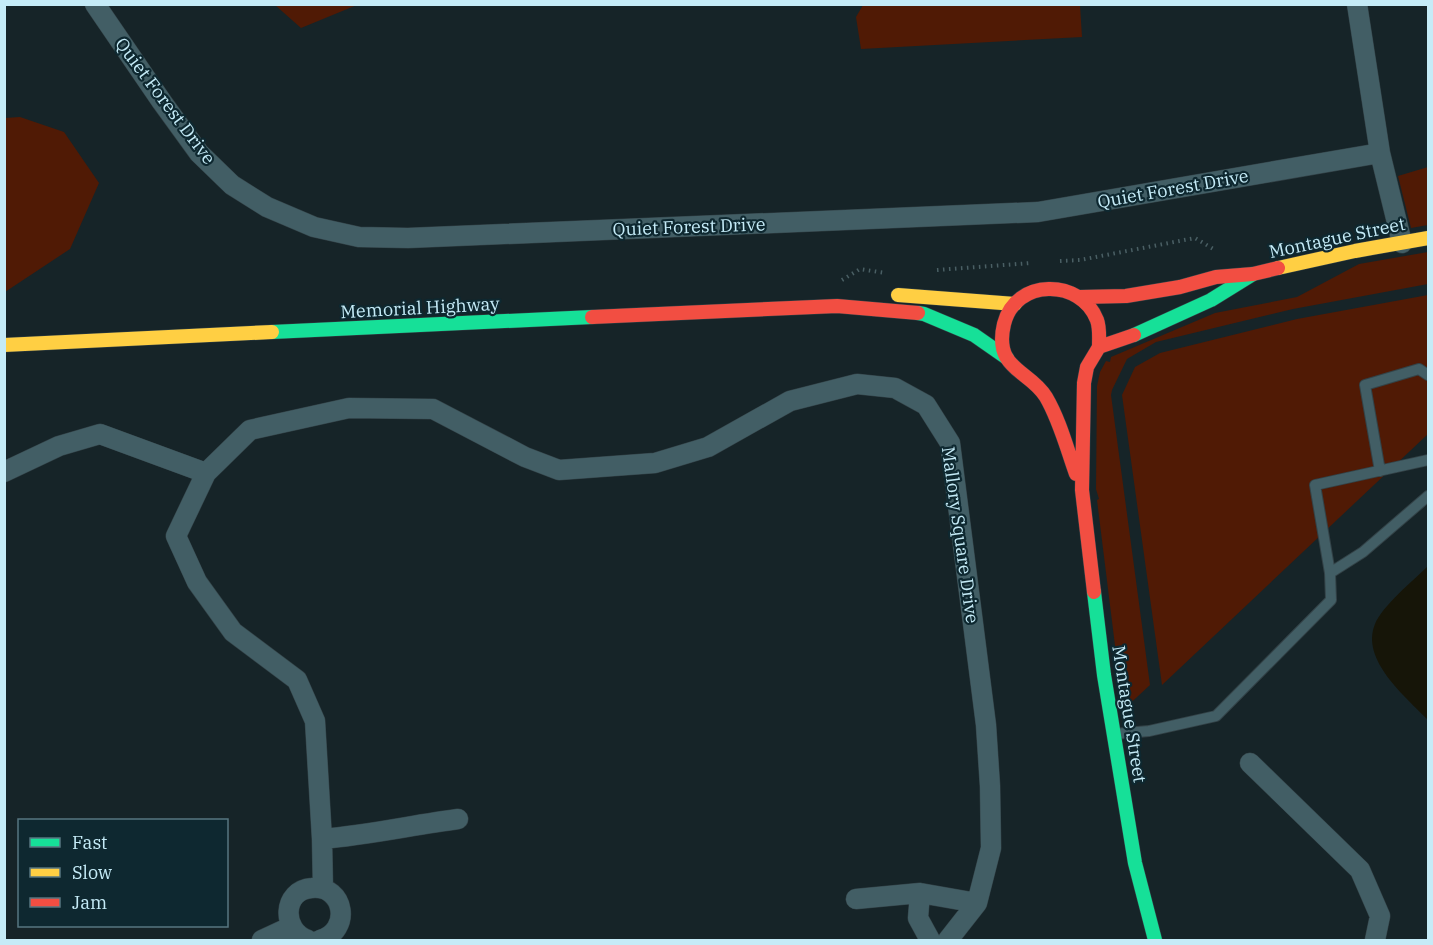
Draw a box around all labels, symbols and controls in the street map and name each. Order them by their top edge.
street label: Quiet Forest Drive [110,33,221,169]
street label: Quiet Forest Drive [1096,164,1250,213]
street label: Quiet Forest Drive [612,212,766,241]
street label: Montague Street [1267,212,1407,263]
street label: Memorial Highway [340,292,501,323]
street label: Mallory Square Drive [937,445,984,625]
street label: Montague Street [1107,644,1152,784]
legend [18,819,228,927]
text: Fast [72,831,107,854]
text: Slow [72,861,112,884]
text: Jam [72,891,107,914]

